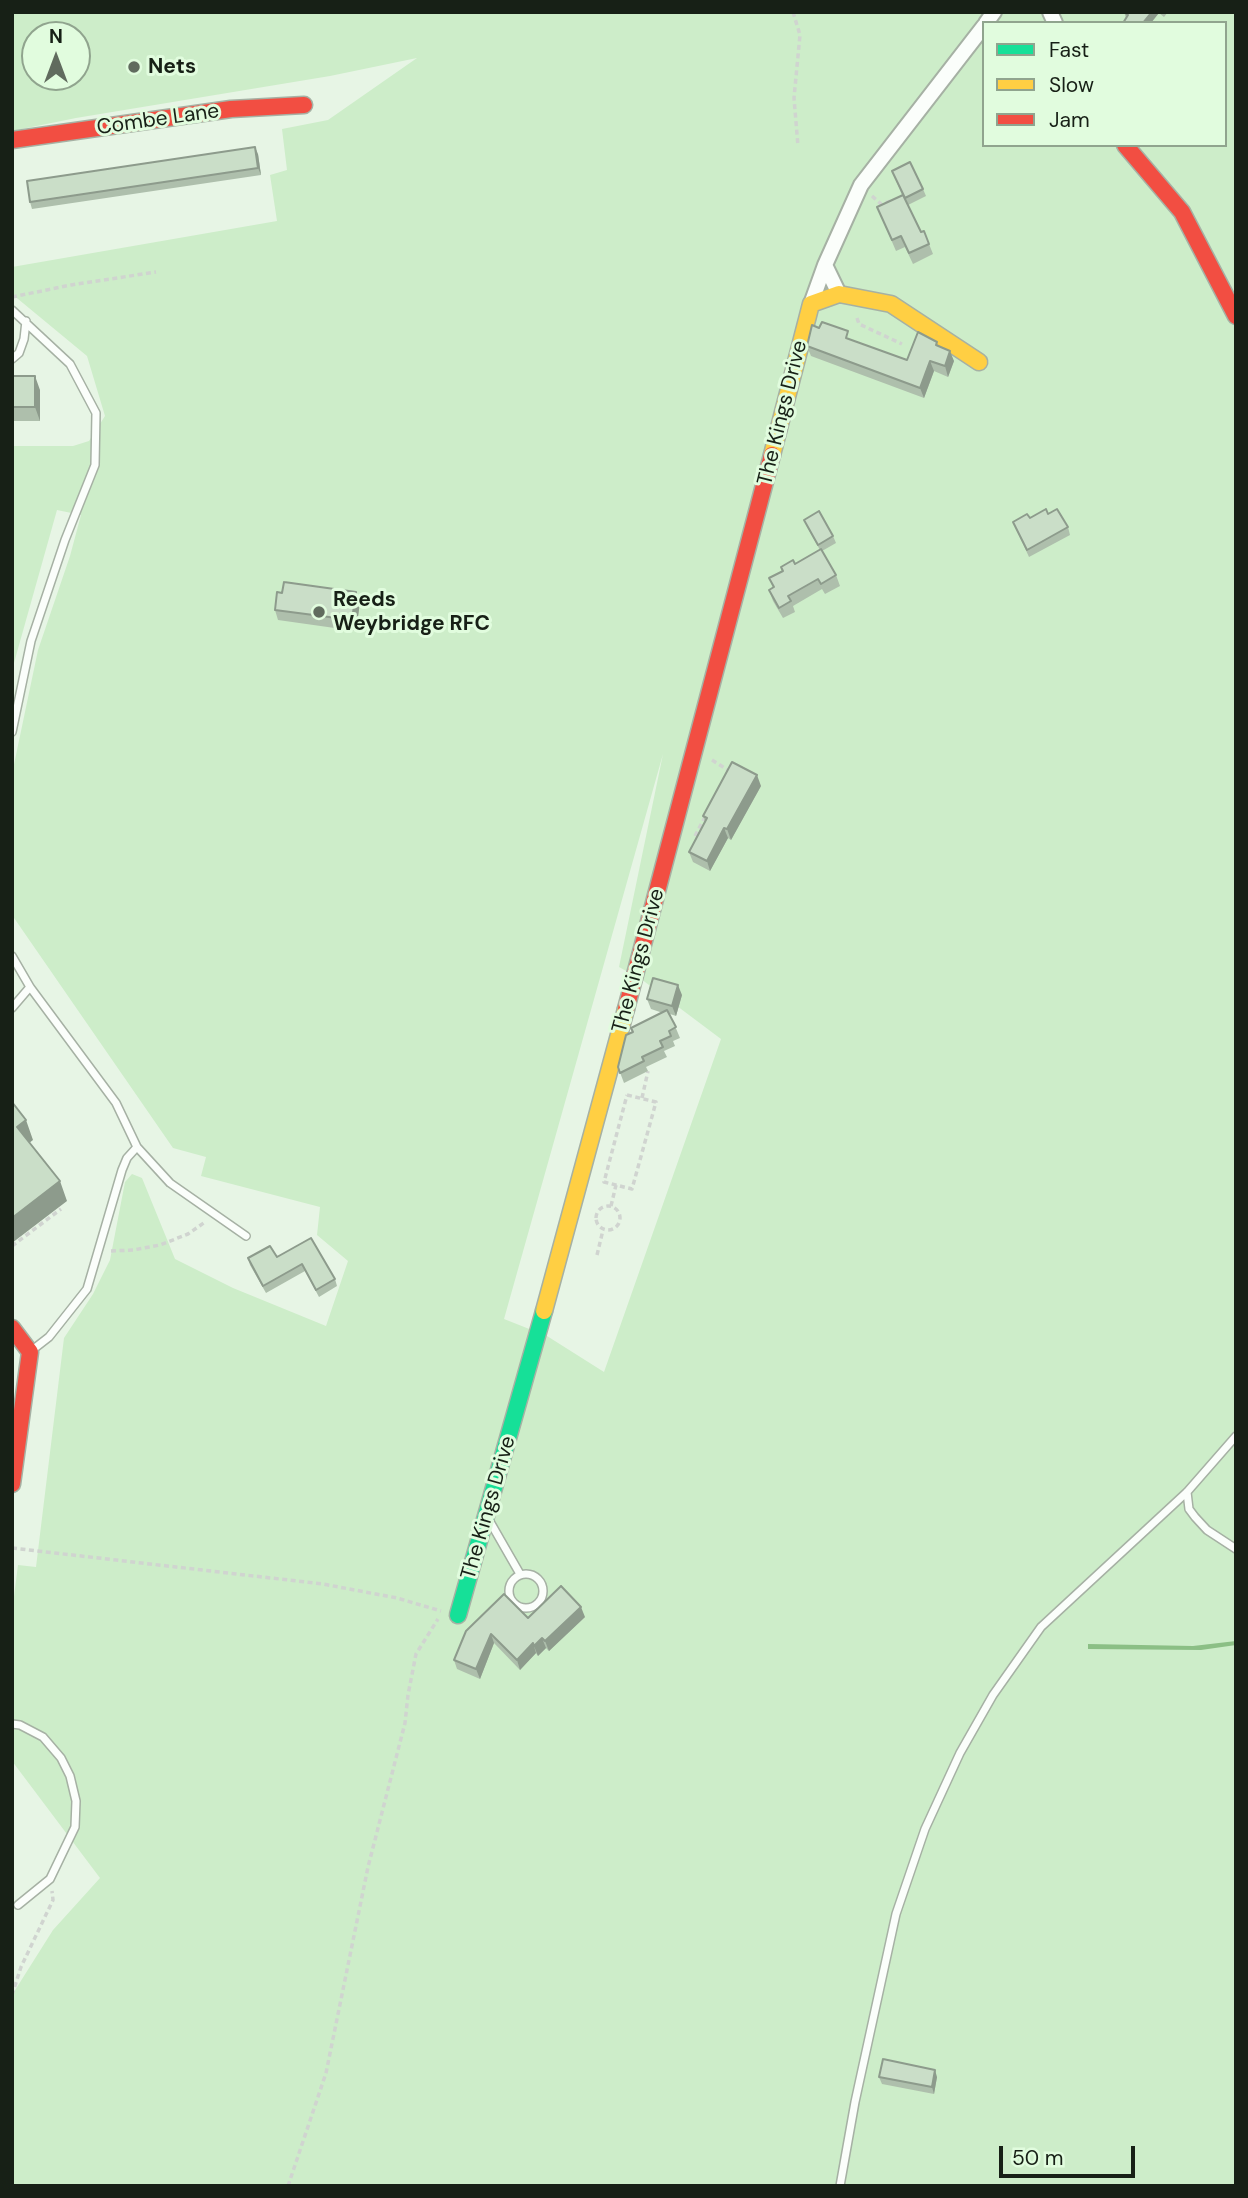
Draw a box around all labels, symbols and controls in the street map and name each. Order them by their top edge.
north arrow [21,21,91,91]
legend [982,21,1227,147]
text: N [49,24,63,49]
text: Fast [1049,36,1089,64]
place label: Nets [148,54,196,80]
marker: Nets [126,59,142,75]
text: Slow [1049,71,1094,99]
street label: Combe Lane [95,99,221,141]
text: Jam [1049,106,1090,134]
street label: The Kings Drive [753,338,813,488]
place label: Reeds Weybridge RFC [333,587,490,637]
marker: Reeds Weybridge RFC [311,604,327,620]
street label: The Kings Drive [608,886,670,1036]
street label: The Kings Drive [456,1433,522,1583]
scale bar [1003,2132,1140,2176]
text: 50 m [1012,2144,1063,2172]

